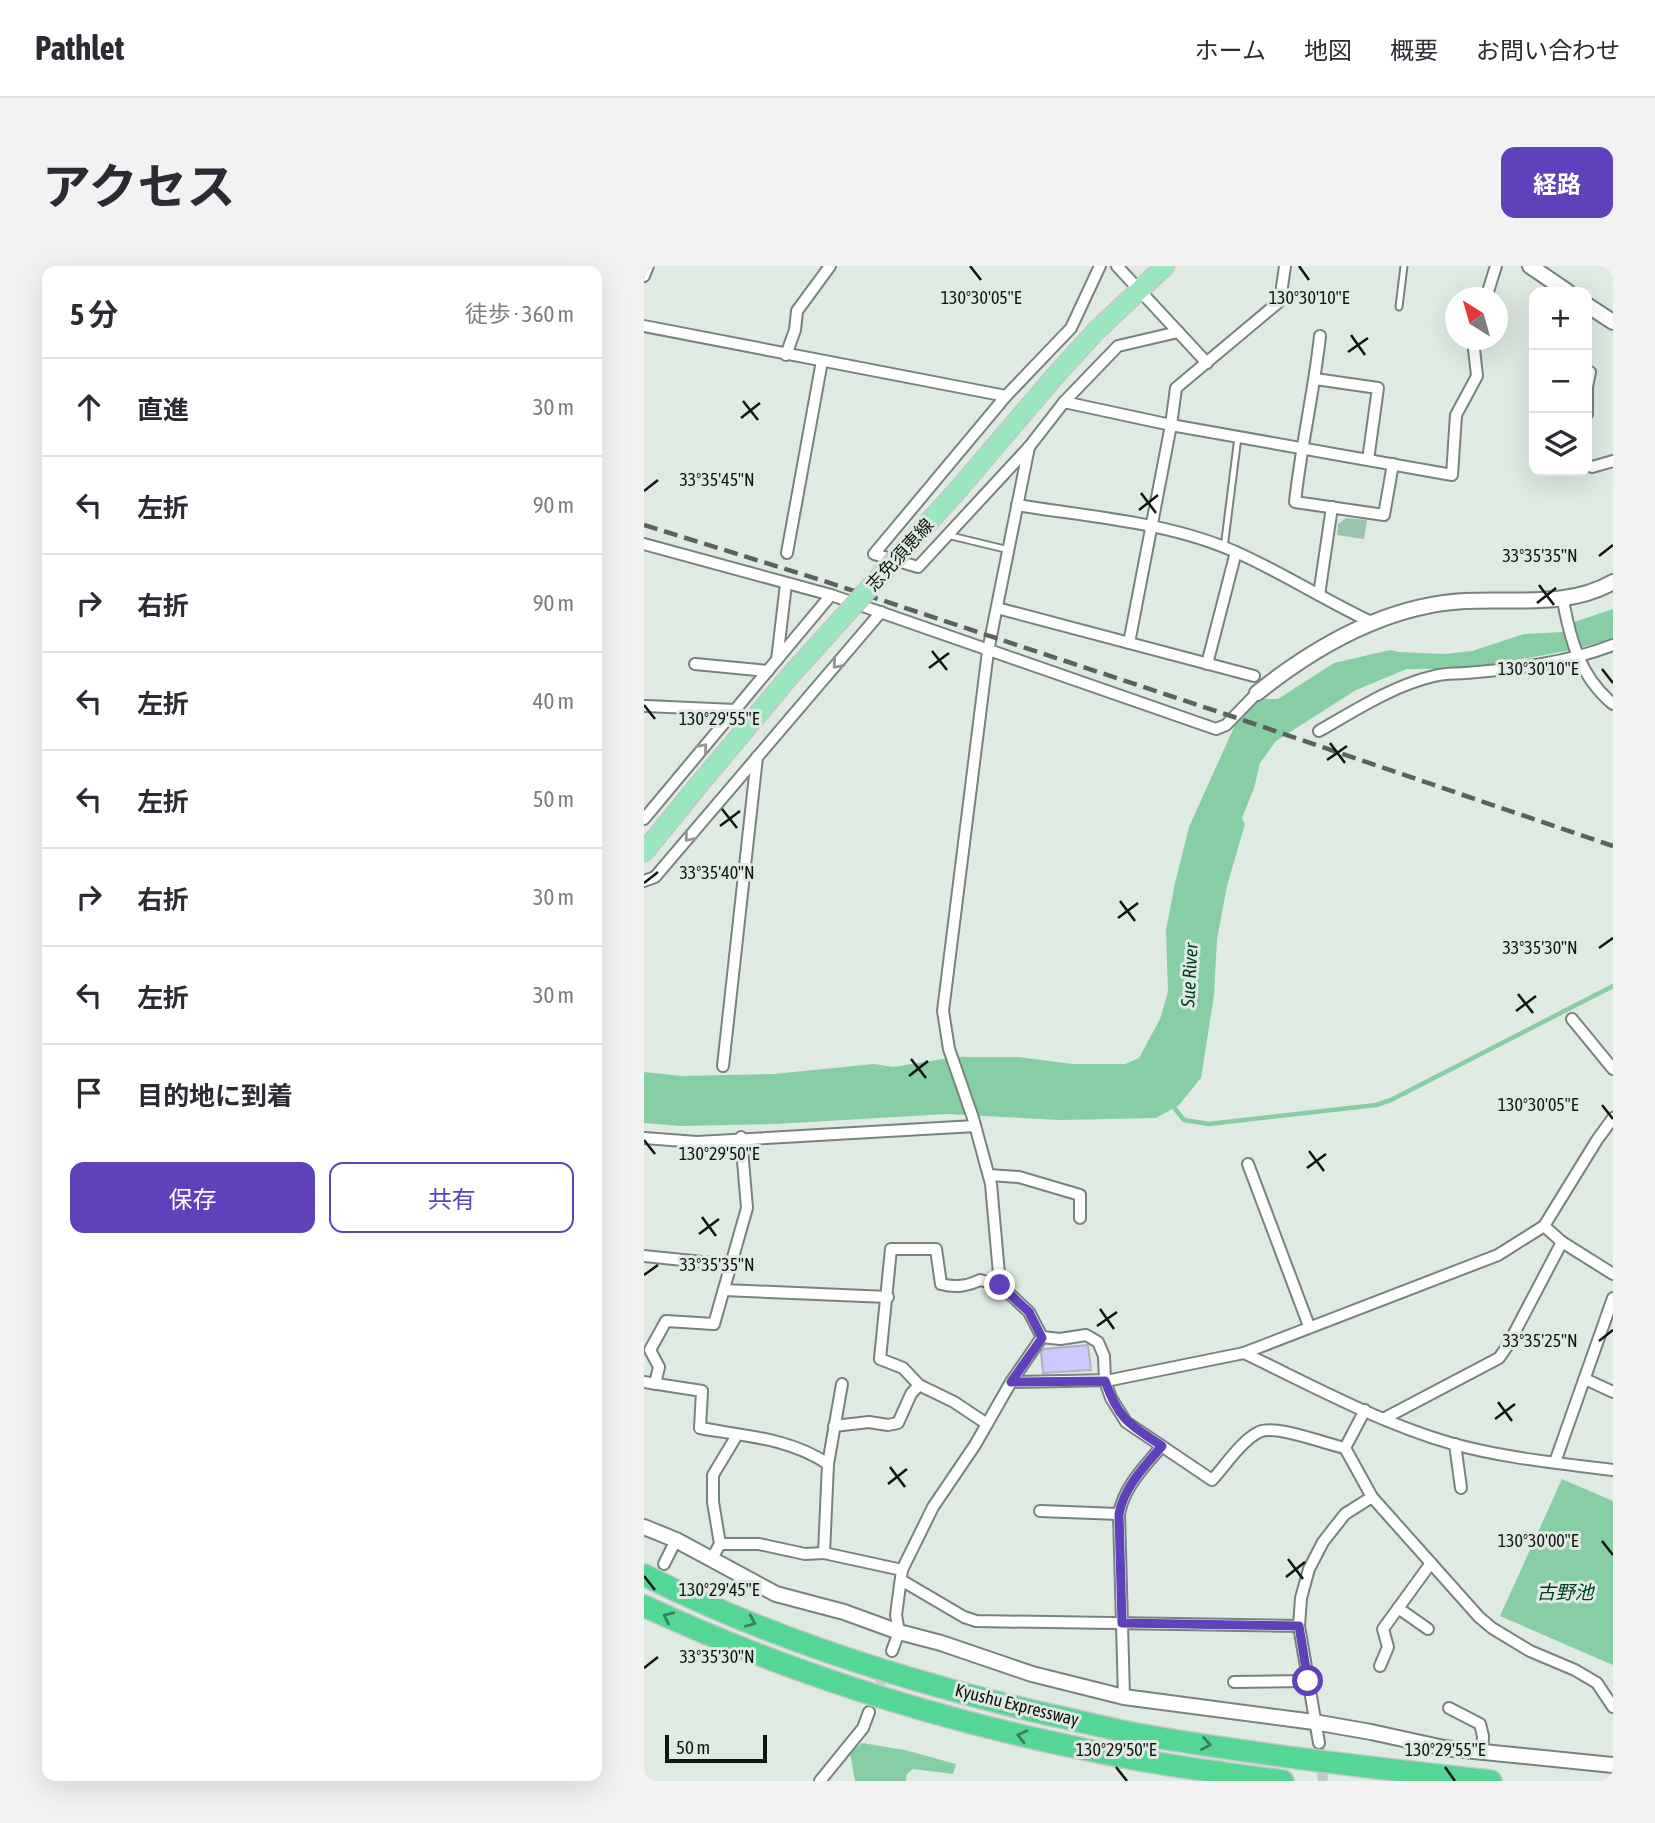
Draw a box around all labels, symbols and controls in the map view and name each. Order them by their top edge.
text: Pathlet [35,29,124,67]
text: ホーム [1195,37,1266,64]
text: 地図 [1304,37,1352,64]
text: 概要 [1390,37,1438,64]
text: お問い合わせ [1476,37,1620,64]
button: 経路 [1501,147,1613,218]
text: アクセス [42,158,236,214]
text: 130°30'05"E [941,287,1022,308]
text: 130°30'10"E [1269,287,1350,308]
north arrow [1445,287,1508,350]
map controls [1529,287,1592,476]
button: + [1529,287,1592,350]
text: 5 分 [70,297,118,331]
text: 徒歩 · 360 m [465,301,574,327]
button: − [1529,350,1592,413]
icon: ahead [70,388,108,426]
text: 30 m [533,394,574,420]
text: 直進 [137,395,189,425]
button: layers [1529,413,1592,476]
text: 33°35'45"N [679,469,755,490]
icon: left [70,486,108,524]
text: 90 m [533,492,574,518]
text: 左折 [137,493,189,523]
street label: 志免須恵線 [862,514,938,595]
text: 33°35'35"N [1502,545,1578,566]
icon: right [70,584,108,622]
text: 90 m [533,590,574,616]
text: 右折 [137,591,189,621]
one-way arrow [833,655,845,668]
text: 130°30'10"E [1498,658,1579,679]
icon: left [70,682,108,720]
text: 40 m [533,688,574,714]
text: 左折 [137,689,189,719]
text: 130°29'55"E [679,708,760,729]
one-way arrow [695,743,708,756]
icon: left [70,780,108,818]
text: 50 m [533,786,574,812]
text: 左折 [137,787,189,817]
one-way arrow [685,828,697,841]
text: 33°35'40"N [679,862,755,883]
icon: right [70,878,108,916]
text: 30 m [533,884,574,910]
text: 右折 [137,885,189,915]
text: 33°35'30"N [1502,937,1578,958]
water label: Sue River [1176,941,1202,1009]
icon: left [70,976,108,1014]
text: 30 m [533,982,574,1008]
text: 左折 [137,983,189,1013]
icon: arrive [70,1074,108,1112]
text: 目的地に到着 [137,1081,293,1111]
text: 130°30'05"E [1498,1094,1579,1115]
text: 130°29'50"E [679,1143,760,1164]
button: 保存 [70,1162,315,1233]
button: 共有 [329,1162,574,1233]
text: 33°35'35"N [679,1254,755,1275]
route end [984,1269,1015,1300]
text: 33°35'25"N [1502,1330,1578,1351]
text: 130°30'00"E [1498,1530,1579,1551]
text: 130°29'45"E [679,1579,760,1600]
water label: 古野池 [1536,1581,1595,1603]
one-way arrow [663,1611,675,1625]
one-way arrow [744,1614,757,1628]
text: 33°35'30"N [679,1646,755,1667]
route start [1292,1665,1323,1696]
street label: Kyushu Expressway [953,1679,1081,1730]
one-way arrow [1016,1730,1028,1744]
scale bar [665,1732,766,1764]
text: 50 m [676,1736,710,1758]
one-way arrow [1200,1736,1212,1751]
text: 130°29'50"E [1076,1739,1157,1760]
text: 130°29'55"E [1405,1739,1486,1760]

